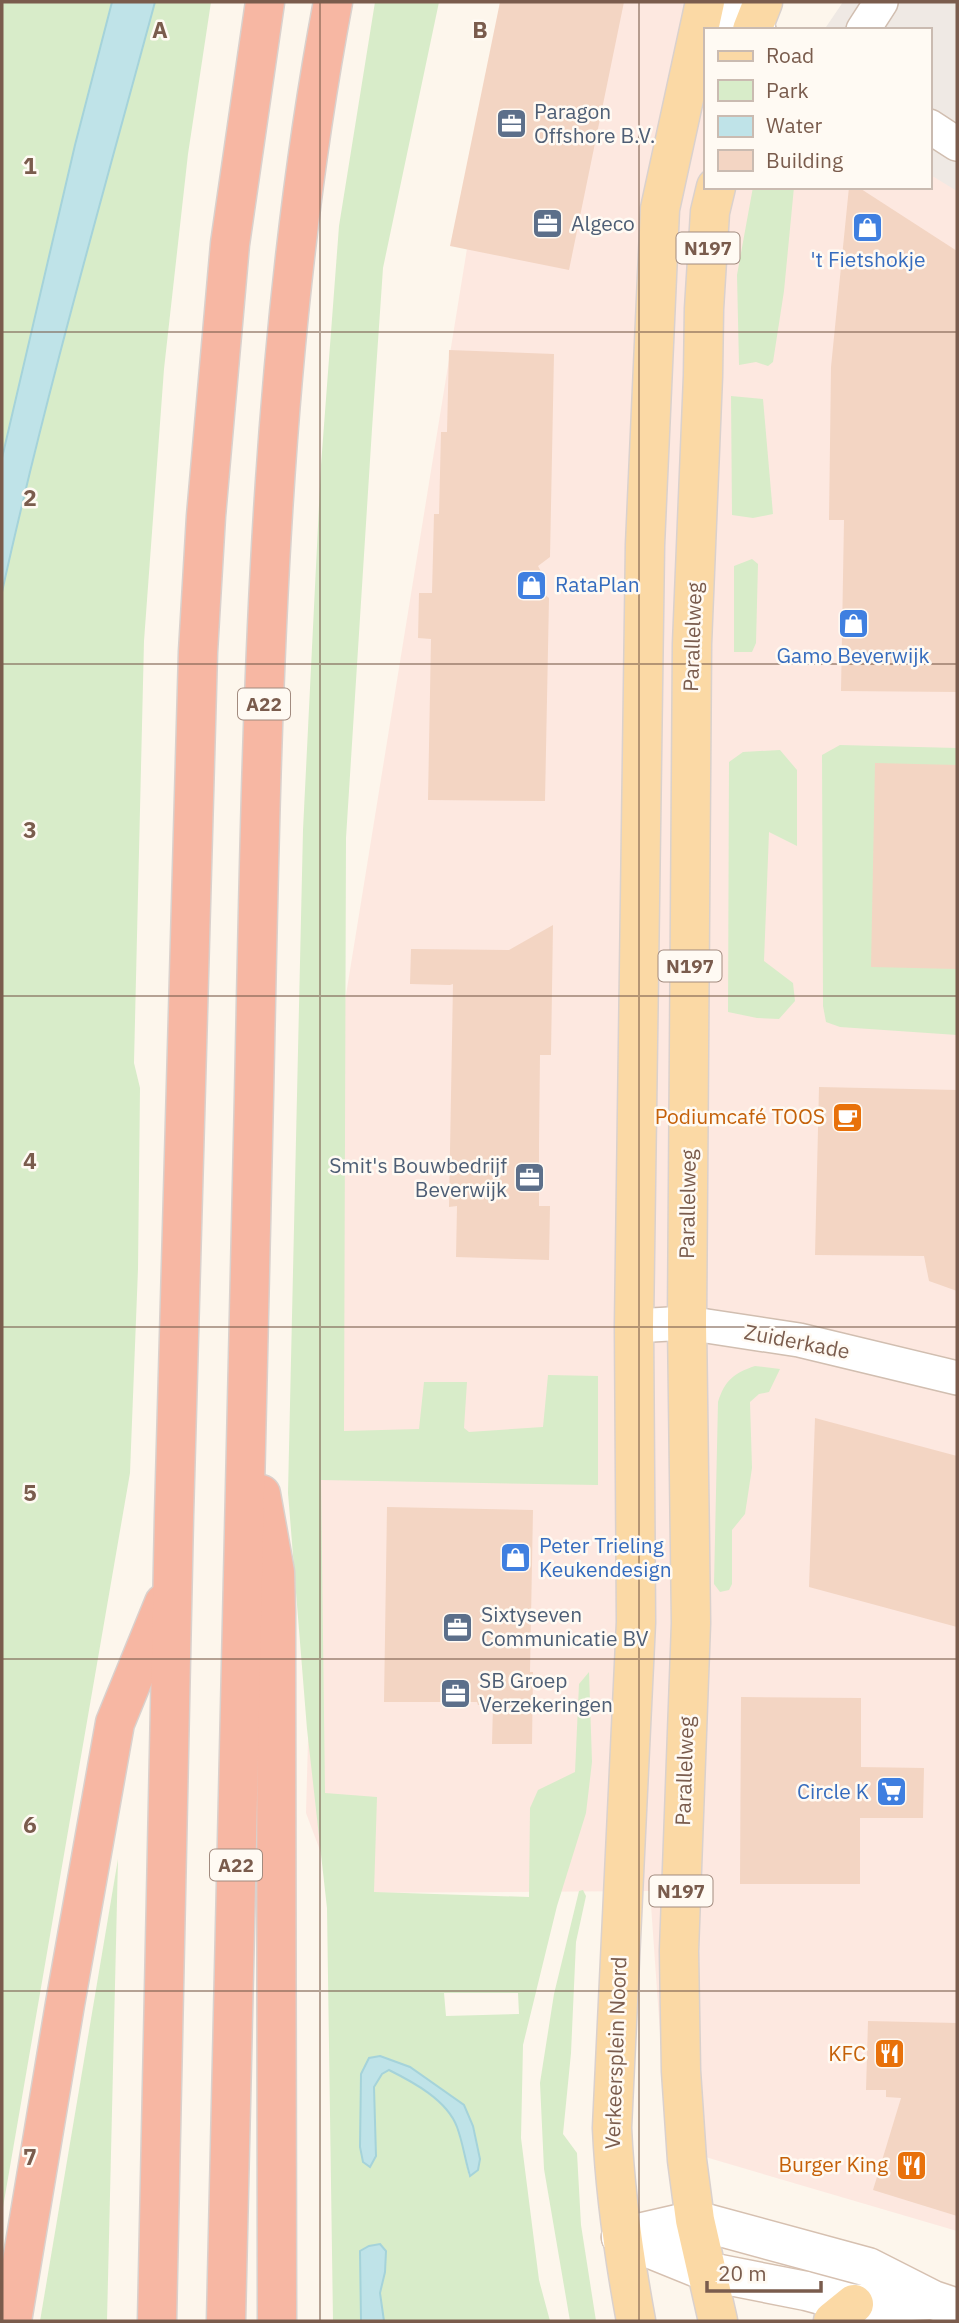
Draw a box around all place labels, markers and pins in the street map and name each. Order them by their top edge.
place label: Paragon Offshore B.V. [534,97,656,149]
office icon: Paragon Offshore B.V. [494,107,528,141]
office icon: Algeco [531,207,565,241]
place label: Algeco [571,209,635,237]
shop icon: 't Fietshokje [851,211,885,245]
place label: 't Fietshokje [810,245,926,273]
shop icon: RataPlan [515,568,549,602]
place label: RataPlan [555,570,640,598]
shop icon: Gamo Beverwijk [836,607,870,641]
place label: Gamo Beverwijk [776,641,930,669]
cafe icon: Podiumcafé TOOS [831,1100,865,1134]
place label: Podiumcafé TOOS [655,1102,825,1130]
place label: Smit's Bouwbedrijf Beverwijk [329,1151,507,1203]
office icon: Smit's Bouwbedrijf Beverwijk [513,1161,547,1195]
place label: Peter Trieling Keukendesign [539,1531,672,1583]
shop icon: Peter Trieling Keukendesign [499,1541,533,1575]
place label: Sixtyseven Communicatie BV [481,1600,649,1652]
office icon: Sixtyseven Communicatie BV [441,1610,475,1644]
place label: SB Groep Verzekeringen [479,1666,613,1718]
office icon: SB Groep Verzekeringen [439,1676,473,1710]
supermarket icon: Circle K [875,1775,909,1809]
place label: Circle K [797,1777,869,1805]
restaurant icon: KFC [872,2037,906,2071]
place label: KFC [828,2039,866,2067]
restaurant icon: Burger King [894,2148,928,2182]
place label: Burger King [778,2150,888,2178]

